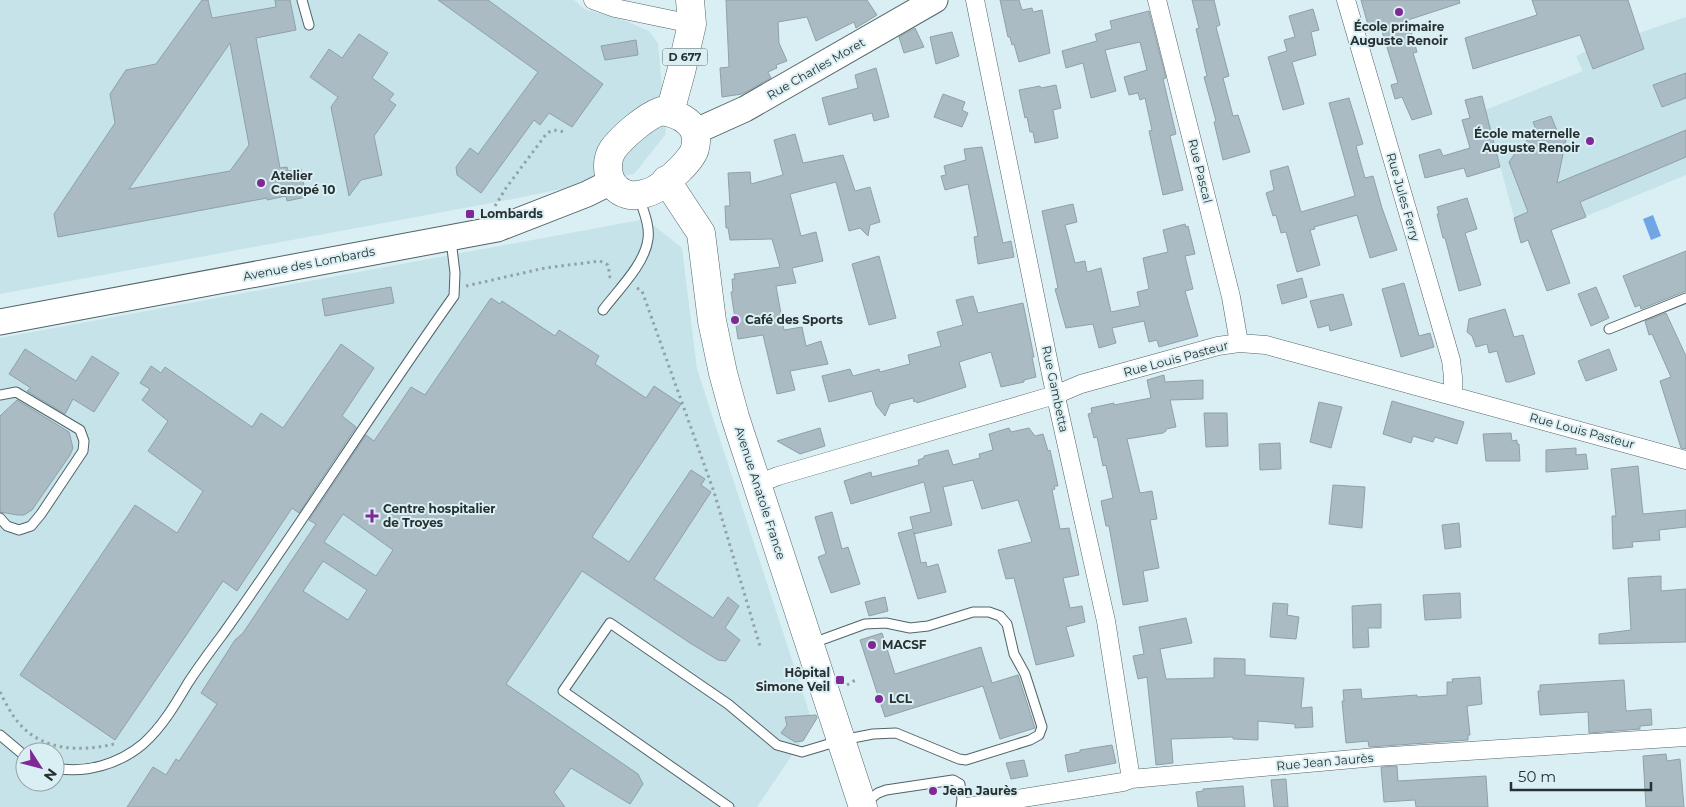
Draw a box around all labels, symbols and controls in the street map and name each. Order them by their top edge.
marker: École primaire Auguste Renoir [1393,6,1405,18]
place label: École primaire Auguste Renoir [1349,19,1448,48]
street label: Rue Charles Moret [764,34,868,103]
road number: D 677 [662,48,708,66]
place label: École maternelle Auguste Renoir [1474,126,1580,155]
marker: École maternelle Auguste Renoir [1584,135,1596,147]
street label: Rue Pascal [1185,137,1216,205]
street label: Rue Jules Ferry [1384,151,1423,243]
place label: Atelier Canopé 10 [270,168,335,197]
marker: Atelier Canopé 10 [255,177,267,189]
place label: Lombards [480,206,544,221]
marker: Lombards [464,208,476,220]
street label: Avenue des Lombards [242,243,376,284]
place label: Café des Sports [745,312,844,327]
marker: Café des Sports [729,314,741,326]
street label: Rue Louis Pasteur [1122,337,1230,380]
street label: Rue Gambetta [1039,344,1072,434]
street label: Rue Louis Pasteur [1528,409,1636,452]
street label: Avenue Anatole France [732,424,789,561]
place label: Centre hospitalier de Troyes [383,501,495,530]
marker: Centre hospitalier de Troyes [365,509,379,523]
place label: MACSF [882,637,927,652]
marker: MACSF [866,639,878,651]
place label: Hôpital Simone Veil [756,665,830,694]
marker: Hôpital Simone Veil [834,674,846,686]
place label: LCL [889,691,913,706]
marker: LCL [873,693,885,705]
north arrow [15,742,65,792]
street label: Rue Jean Jaurès [1276,750,1374,773]
scale bar [1511,760,1651,792]
text: N [40,765,61,785]
text: 50 m [1518,767,1556,786]
place label: Jean Jaurès [942,783,1018,798]
marker: Jean Jaurès [927,785,939,797]

